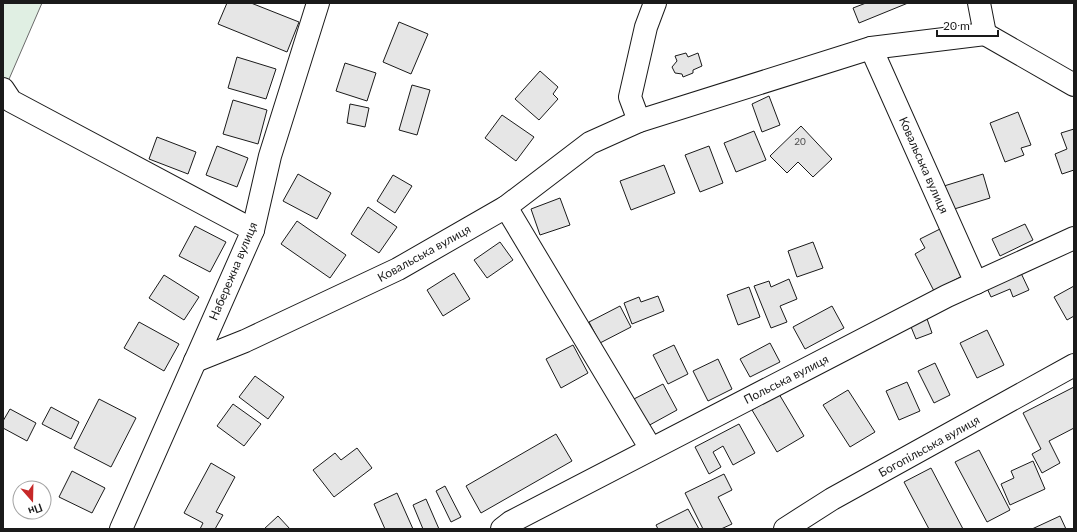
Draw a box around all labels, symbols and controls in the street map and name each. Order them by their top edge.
scale bar [937,12,998,38]
text: 20 m [943,18,970,33]
street label: Ковальська вулиця [896,114,952,216]
house number: 20 [794,135,806,147]
street label: Набережна вулиця [206,220,260,322]
street label: Ковальська вулиця [375,221,473,285]
street label: Польська вулиця [741,351,831,407]
street label: Богопільська вулиця [876,412,982,480]
north arrow [12,480,52,520]
text: Пн [27,501,45,518]

